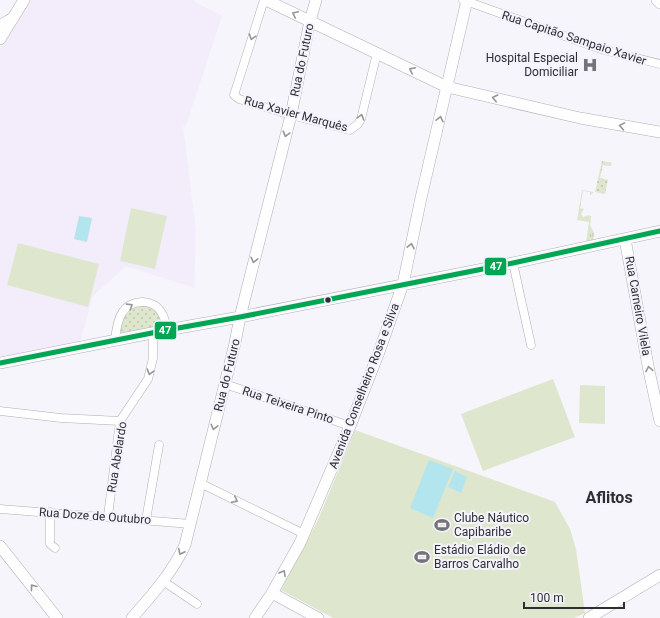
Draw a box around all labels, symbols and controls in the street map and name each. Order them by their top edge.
street label: Rua Capitão Sampaio Xavier [500,8,648,68]
one-way arrow [292,11,299,19]
street label: Rua do Futuro [287,22,317,98]
one-way arrow [248,34,257,41]
place label: Hospital Especial Domiciliar [486,51,578,79]
hospital icon: Hospital Especial Domiciliar [581,56,599,74]
one-way arrow [409,67,416,75]
street label: Rua Xavier Marquês [243,93,349,135]
one-way arrow [491,95,498,103]
one-way arrow [356,114,365,121]
one-way arrow [435,116,443,122]
one-way arrow [618,122,625,131]
one-way arrow [282,130,291,137]
one-way arrow [407,243,415,249]
street label: Rua Carneiro Vilela [622,255,654,357]
one-way arrow [251,257,259,263]
line badge: 47 [484,257,507,276]
text: 47 [490,260,502,273]
unlabelled marker [323,295,333,305]
street label: Avenida Conselheiro Rosa e Silva [326,301,402,471]
one-way arrow [125,304,132,311]
line badge: 47 [154,321,177,340]
text: 47 [159,324,171,337]
street label: Rua do Futuro [211,337,243,413]
one-way arrow [645,366,654,372]
one-way arrow [146,368,155,375]
street label: Rua Teixeira Pinto [240,384,336,426]
street label: Rua Abelardo [104,420,130,493]
one-way arrow [210,423,219,430]
district label: Aflitos [585,488,633,507]
one-way arrow [231,495,238,503]
street label: Rua Doze de Outubro [38,505,152,527]
place label: Clube Náutico Capibaribe [454,511,529,539]
sports icon: Clube Náutico Capibaribe [433,516,451,534]
place label: Estádio Eládio de Barros Carvalho [434,543,526,571]
one-way arrow [178,548,186,556]
sports icon: Estádio Eládio de Barros Carvalho [413,548,431,566]
one-way arrow [279,570,286,577]
scale bar [524,584,624,610]
one-way arrow [30,585,37,592]
text: 100 m [530,591,564,605]

